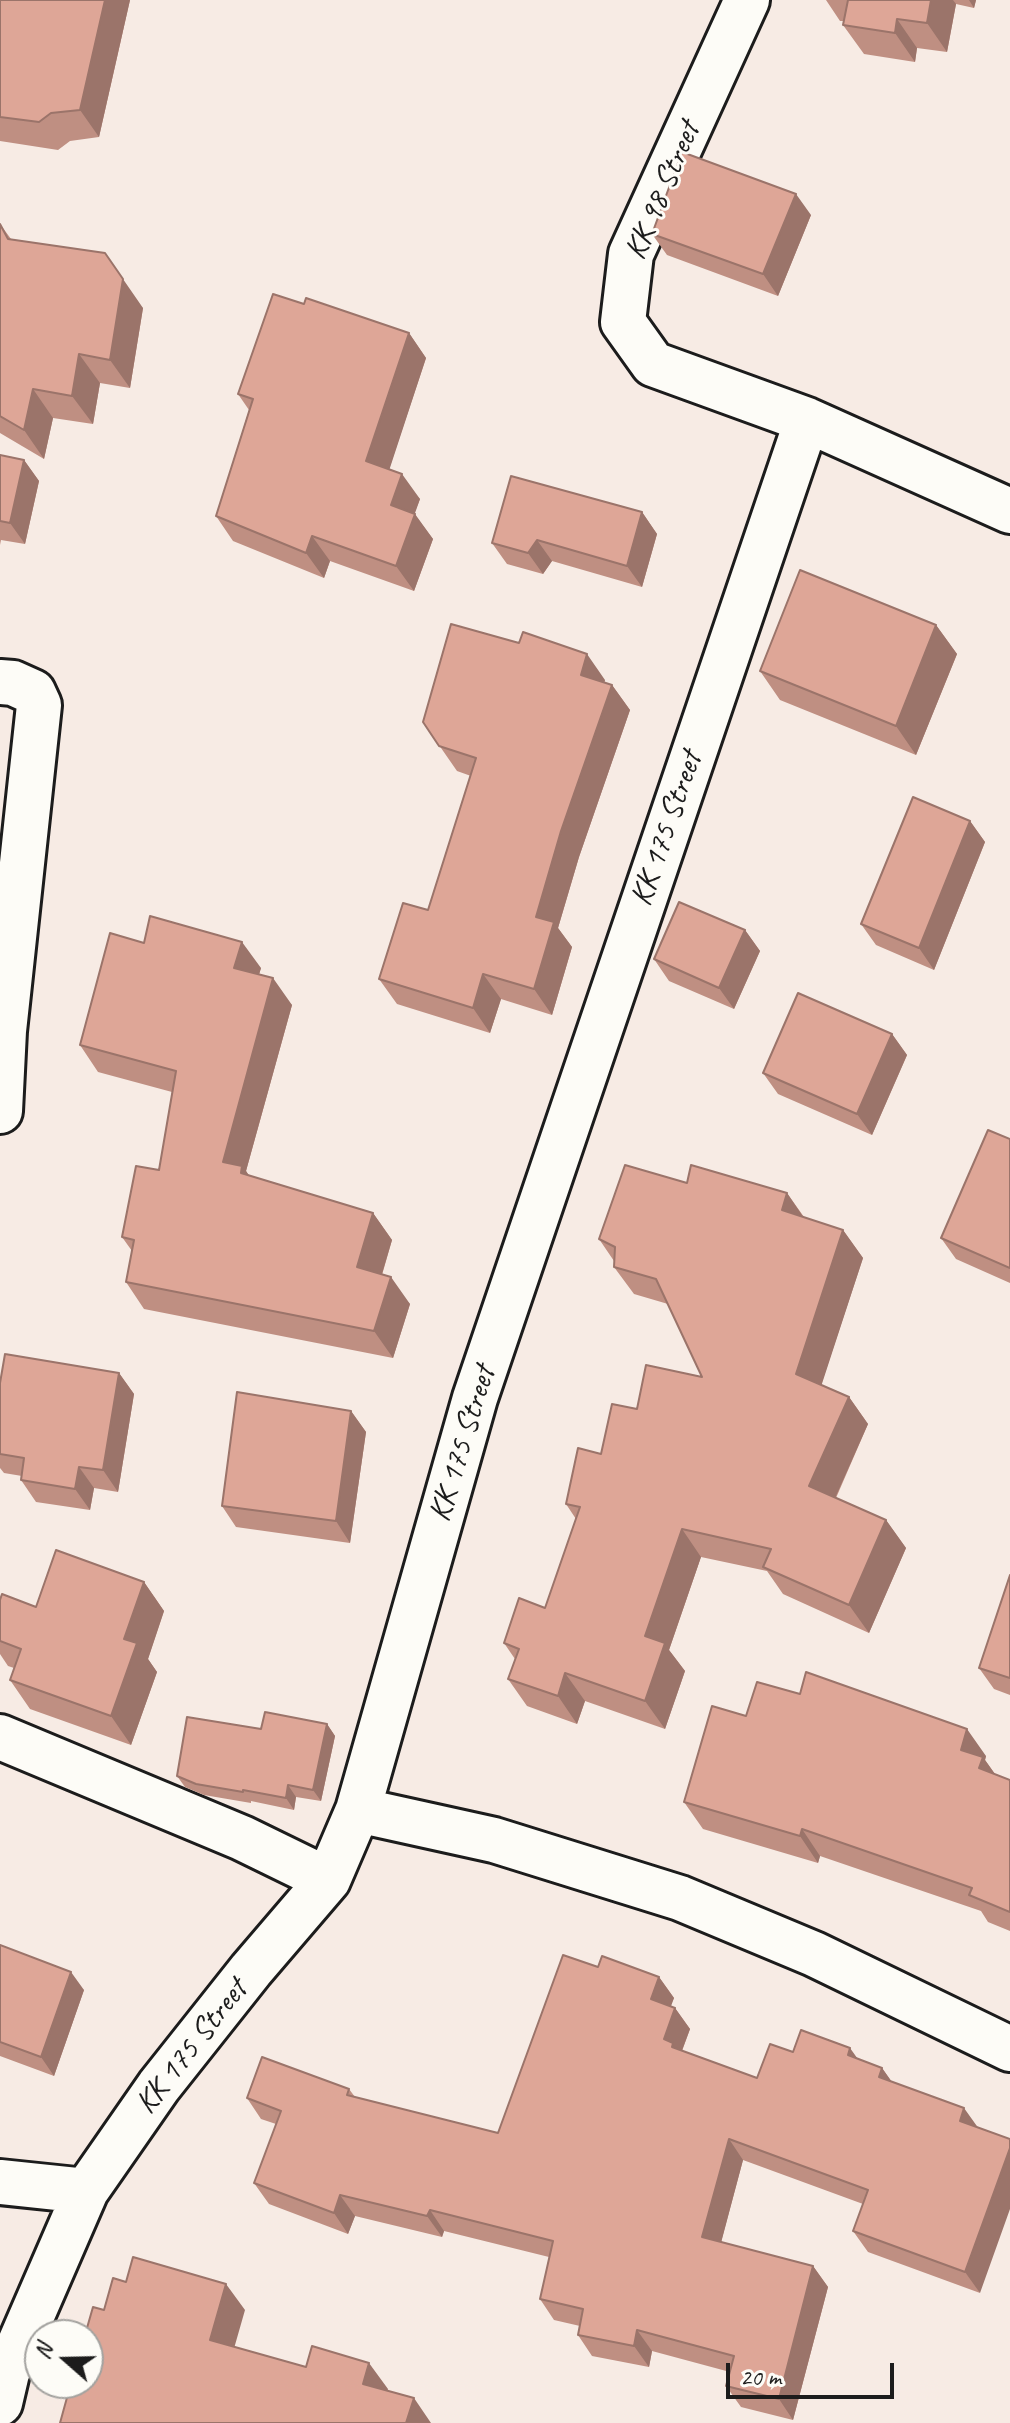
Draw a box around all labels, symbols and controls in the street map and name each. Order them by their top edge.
street label: KK 98 Street [617,116,709,266]
street label: KK 175 Street [623,747,711,911]
street label: KK 175 Street [421,1362,505,1526]
street label: KK 175 Street [128,1972,256,2122]
north arrow [24,2319,104,2399]
text: N [28,2340,59,2363]
scale bar [730,2347,898,2397]
text: 20 m [740,2362,781,2392]

